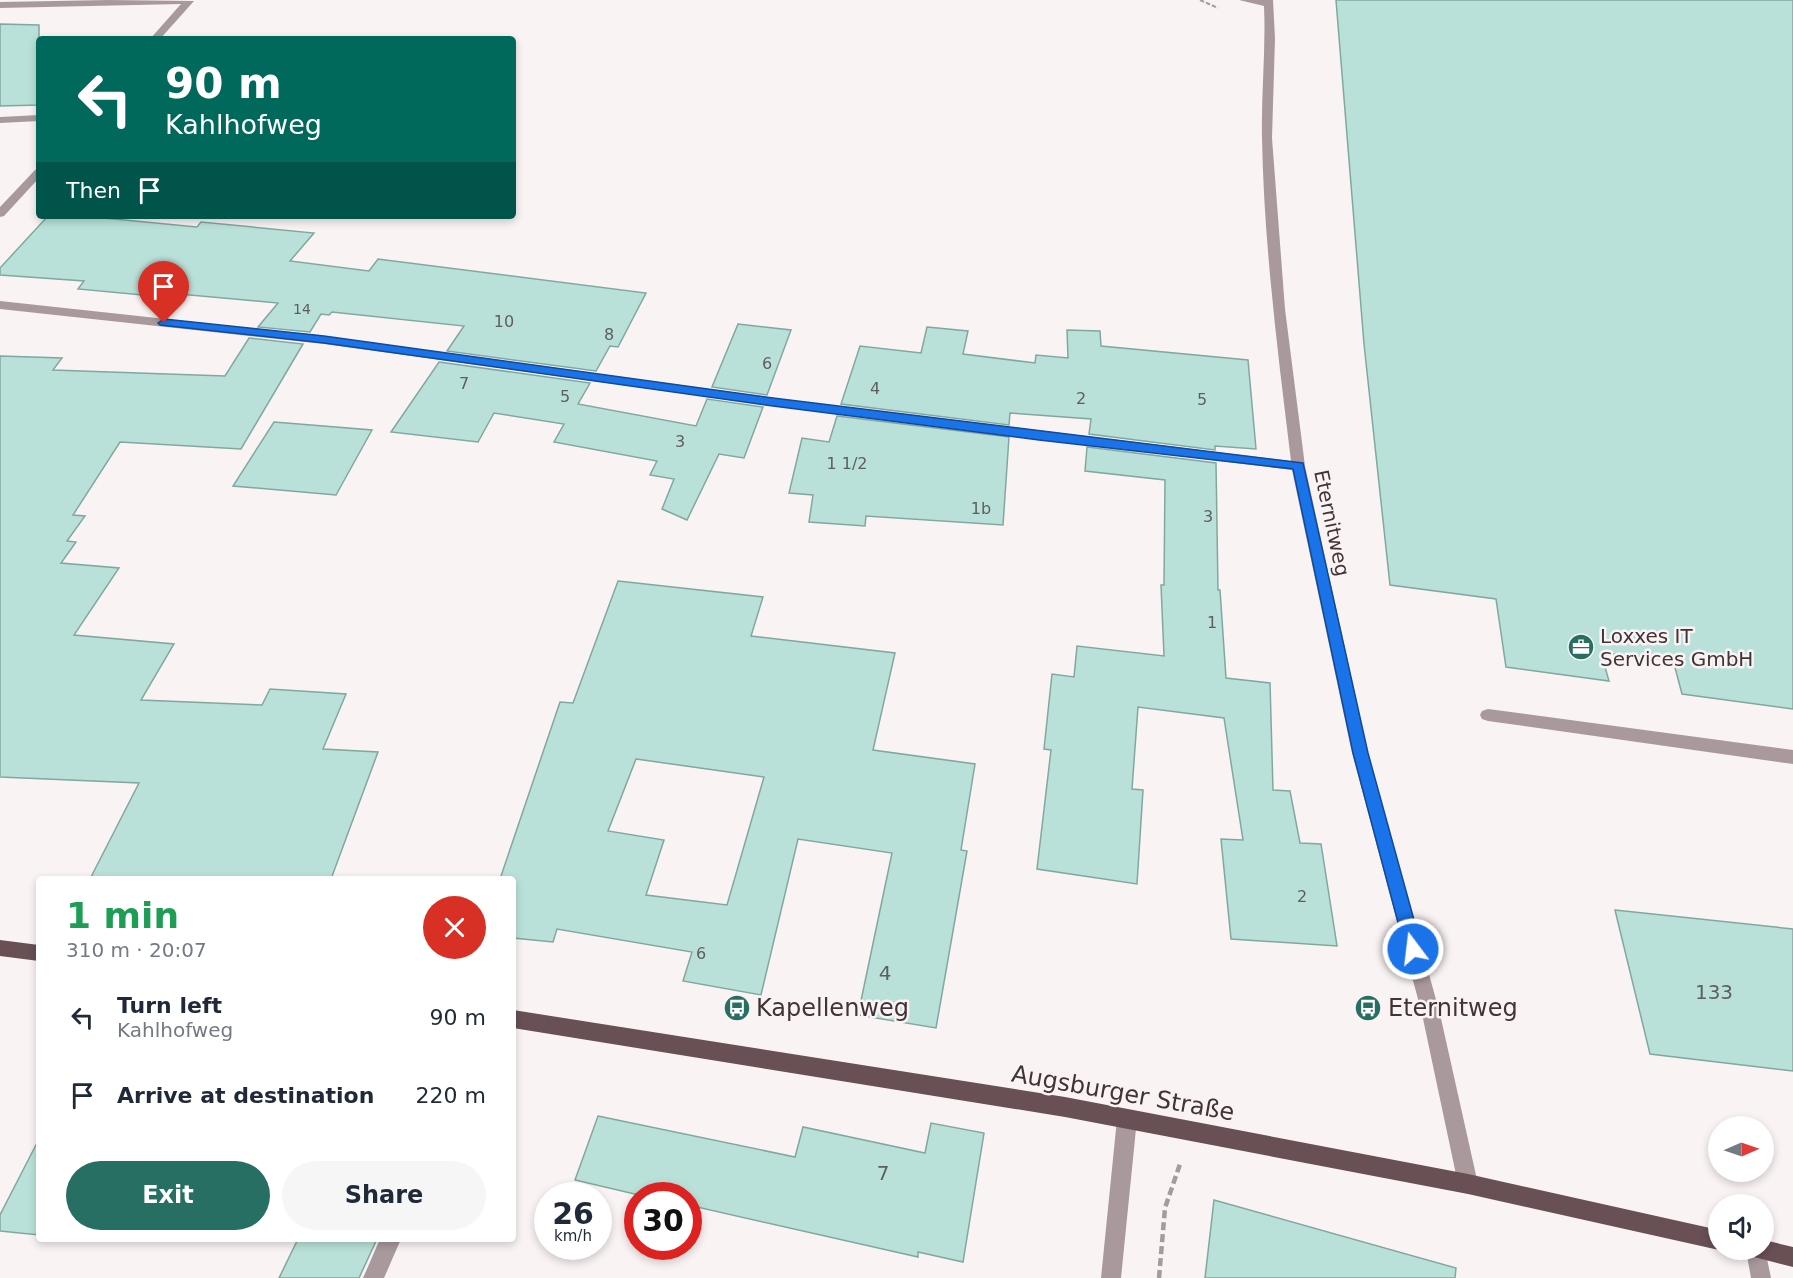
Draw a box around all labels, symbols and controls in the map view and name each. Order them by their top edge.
text: 90 m [165,59,282,108]
icon: left [66,60,144,138]
text: Kahlhofweg [165,109,322,140]
icon: arrive [133,174,166,207]
text: Then [66,178,121,203]
pin [138,261,189,323]
icon: arrive [147,270,180,303]
house number: 14 [293,301,311,317]
house number: 10 [494,312,514,331]
house number: 8 [604,325,614,344]
house number: 6 [762,354,772,373]
house number: 7 [459,374,469,393]
house number: 4 [870,379,880,398]
house number: 5 [560,387,570,406]
house number: 2 [1076,389,1086,408]
house number: 5 [1197,390,1207,409]
house number: 3 [675,432,685,451]
house number: 1 1/2 [826,454,868,473]
street label: Eternitweg [1309,468,1355,578]
house number: 1b [971,499,991,518]
house number: 3 [1203,507,1213,526]
house number: 1 [1207,613,1217,632]
place label: Loxxes IT Services GmbH [1600,624,1753,671]
office icon: Loxxes IT Services GmbH [1566,632,1596,662]
house number: 2 [1297,887,1307,906]
text: 1 min [66,895,179,936]
button: close [423,896,486,959]
position arrow [1381,917,1445,981]
text: 310 m · 20:07 [66,938,207,962]
house number: 6 [696,944,706,963]
house number: 4 [879,961,891,985]
house number: 133 [1695,980,1733,1004]
text: Turn left [117,993,222,1018]
bus stop icon: Kapellenweg [722,993,752,1023]
bus stop icon: Eternitweg [1353,993,1383,1023]
place label: Kapellenweg [756,994,909,1022]
place label: Eternitweg [1388,994,1518,1022]
icon: left [66,1001,99,1034]
text: 90 m [430,1005,486,1030]
text: Kahlhofweg [117,1018,233,1042]
street label: Augsburger Straße [1009,1060,1237,1126]
icon: arrive [66,1079,99,1112]
text: Arrive at destination [117,1083,374,1108]
text: 220 m [416,1083,486,1108]
north arrow [1708,1116,1774,1182]
map controls [1708,1116,1774,1260]
button: Exit [66,1161,270,1230]
button: Share [282,1161,486,1230]
house number: 7 [877,1161,889,1185]
speed limit sign: 30 [624,1182,702,1260]
button: sound [1708,1194,1774,1260]
text: 26 [552,1196,594,1231]
text: km/h [554,1227,592,1245]

